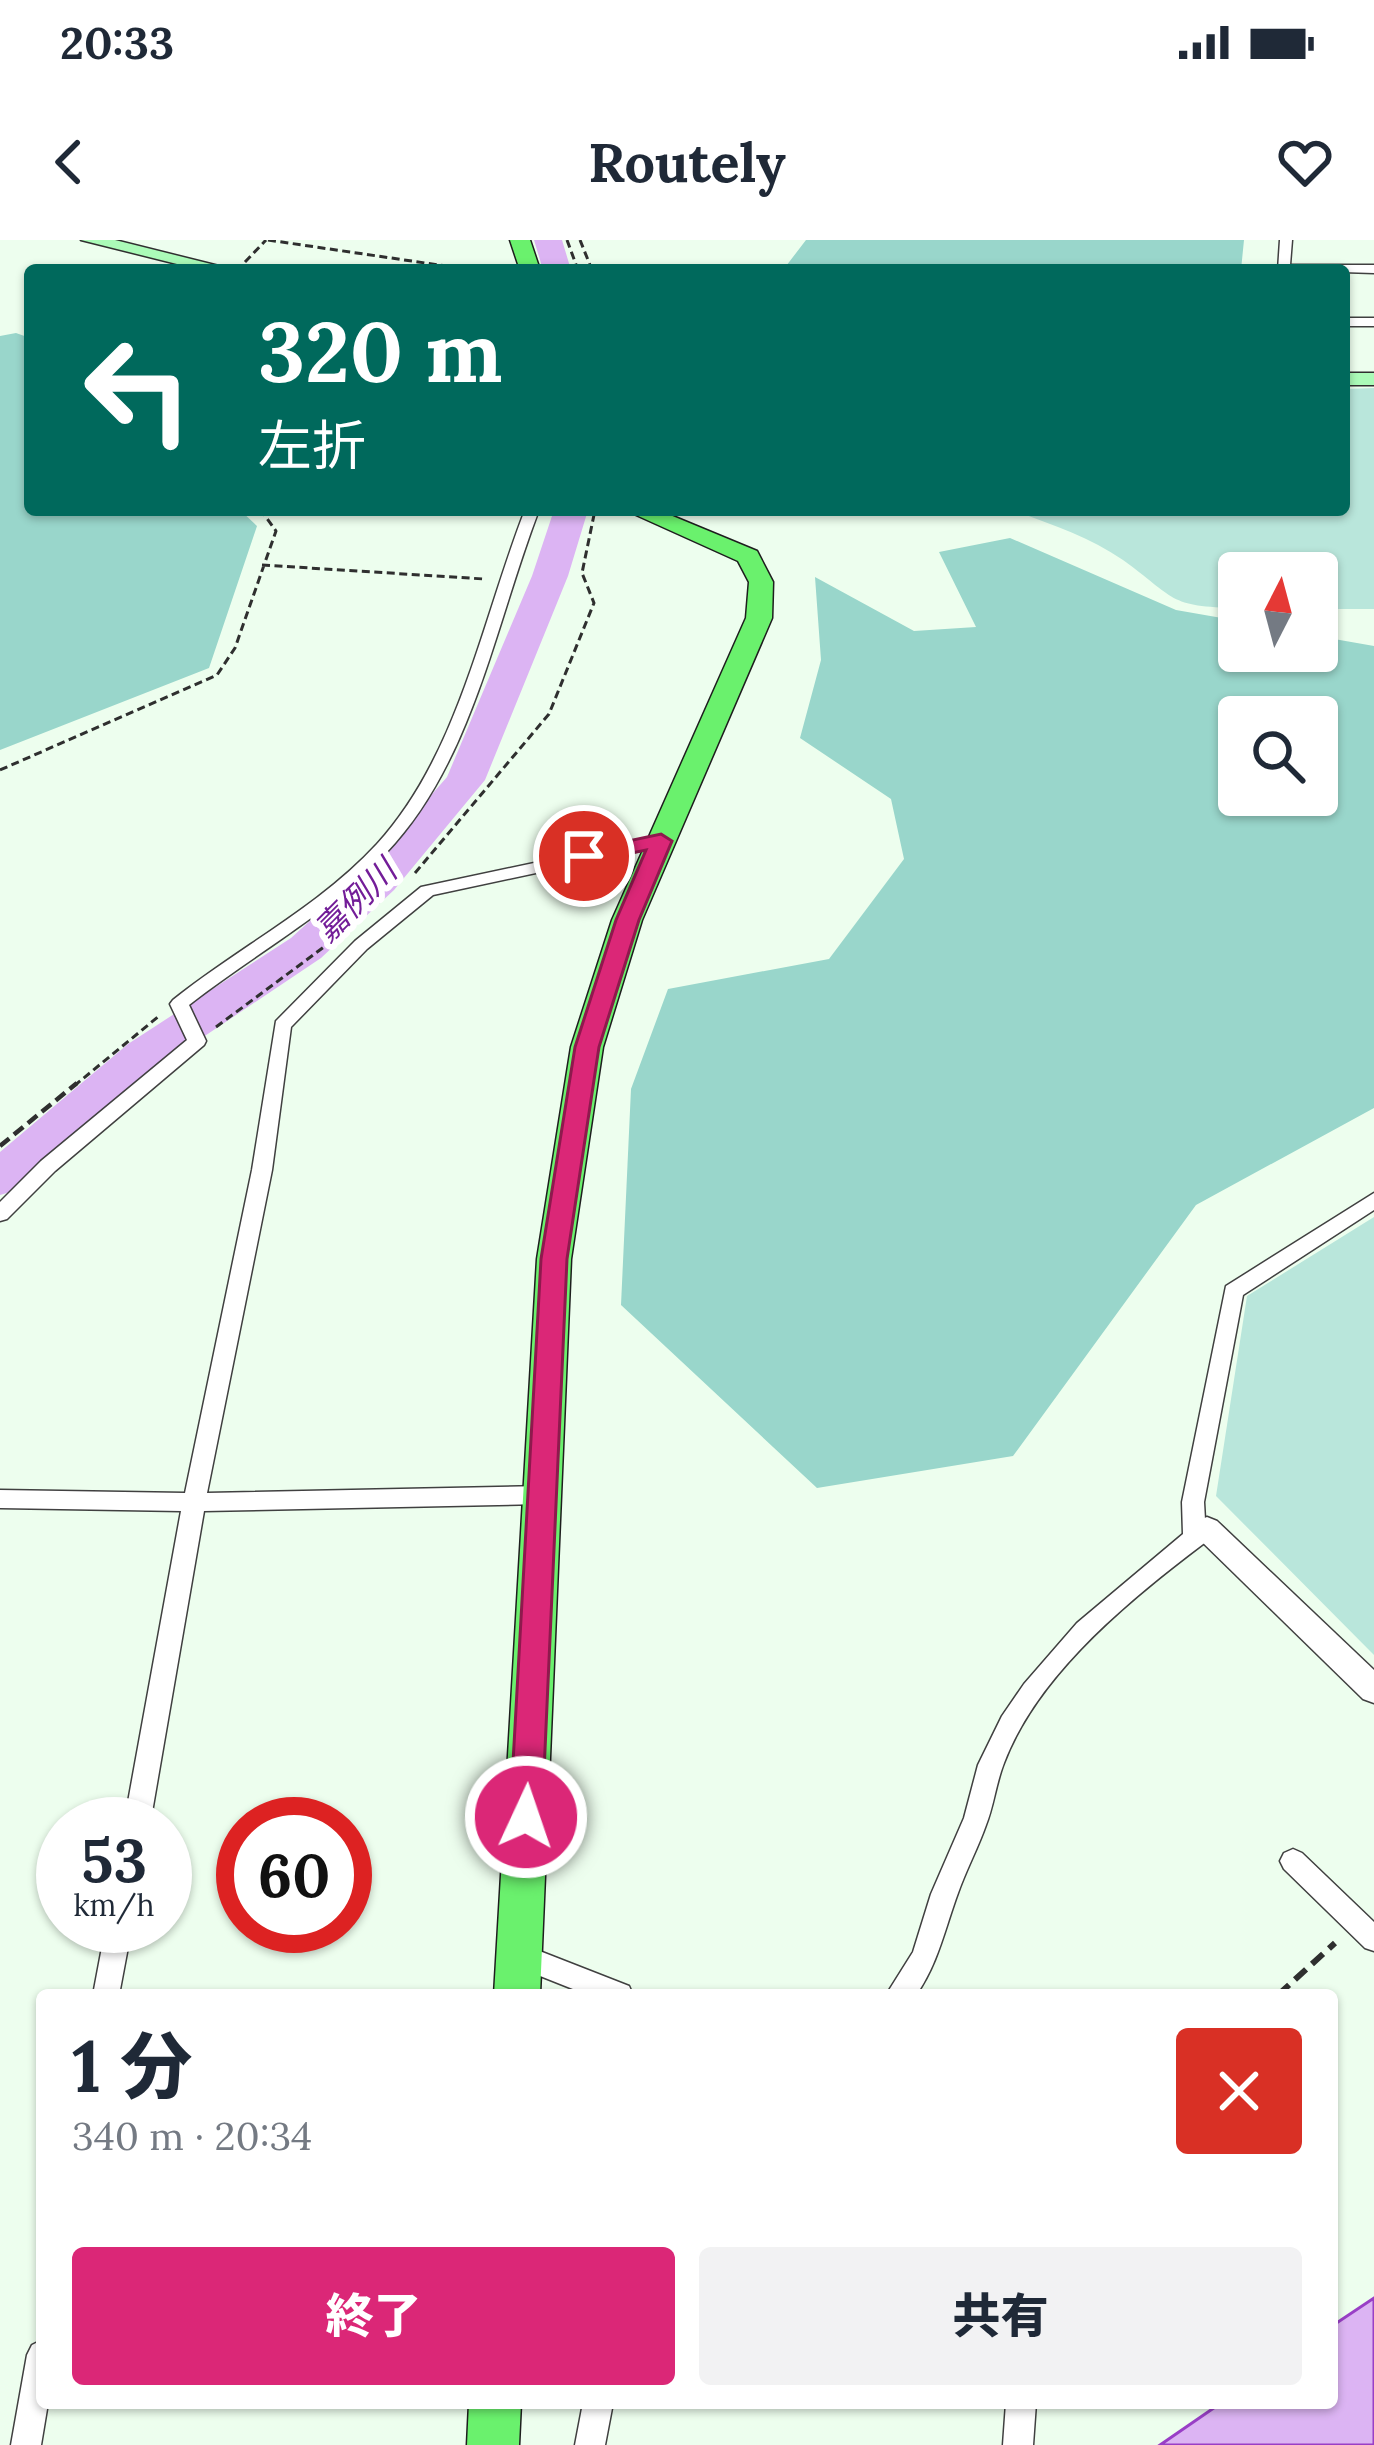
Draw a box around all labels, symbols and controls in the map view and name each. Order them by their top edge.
text: 20:33 [60,14,174,71]
text: Routely [588,128,786,197]
icon: back [36,129,102,195]
icon: heart [1272,129,1338,195]
text: 320 m [258,297,503,405]
icon: left [60,312,216,468]
text: 左折 [258,411,366,480]
north arrow [1218,552,1338,672]
map controls [1218,552,1338,816]
button: search [1218,696,1338,816]
pin [533,805,635,907]
icon: arrive [551,823,617,889]
water label: 嘉例川 [305,848,407,950]
position arrow [463,1754,589,1880]
speed limit sign: 60 [216,1797,372,1953]
text: 53 [81,1822,147,1898]
text: km/h [73,1886,155,1924]
text: 1 分 [72,2020,192,2112]
button: close [1176,2028,1302,2154]
text: 340 m · 20:34 [72,2111,312,2161]
button: 終了 [72,2247,675,2385]
button: 共有 [699,2247,1302,2385]

